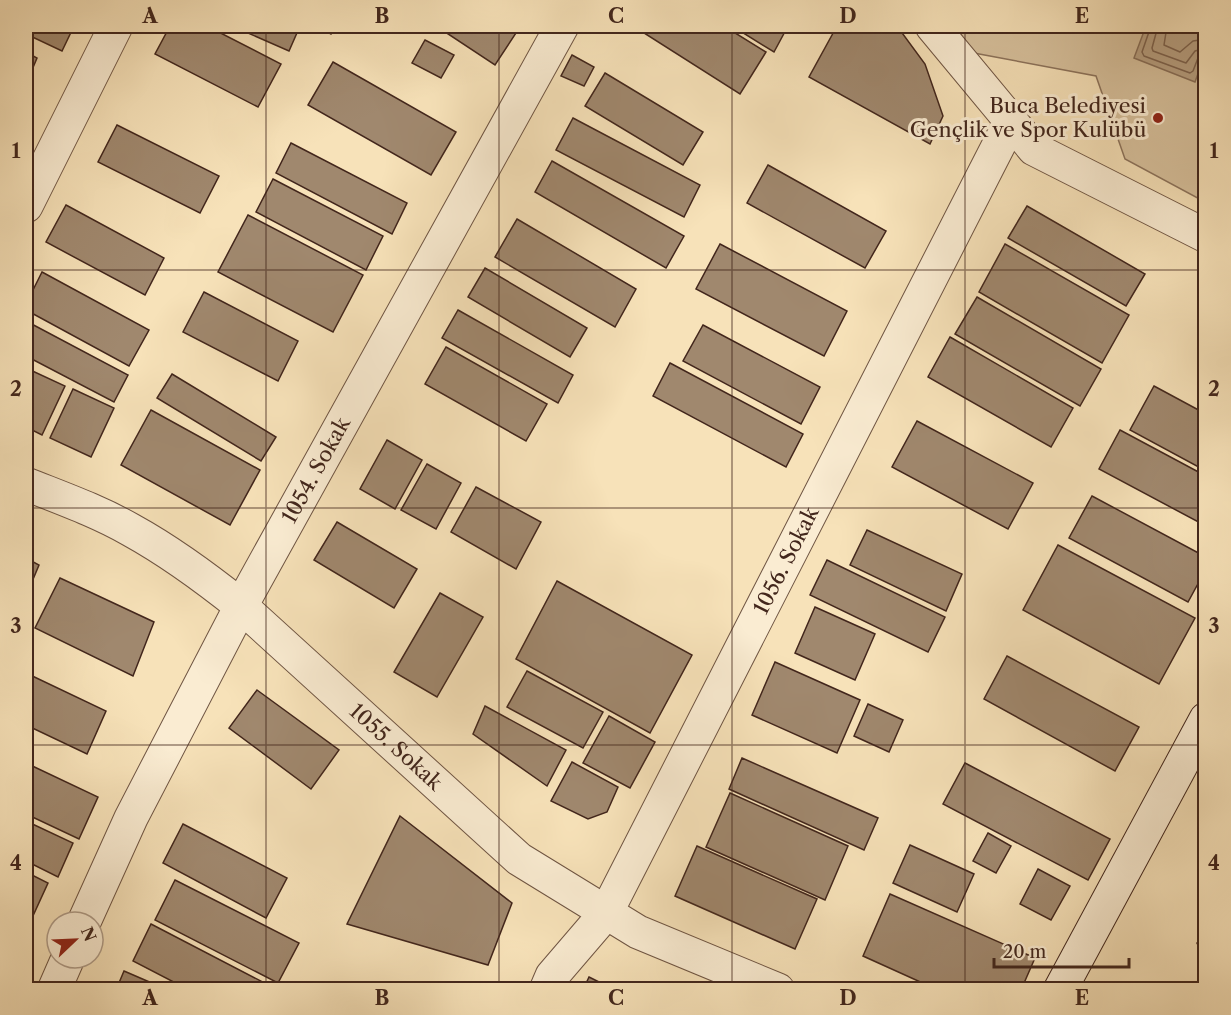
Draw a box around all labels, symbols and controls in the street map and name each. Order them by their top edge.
text: A [141,4,158,28]
text: B [375,4,390,28]
text: C [608,4,624,28]
text: D [839,4,857,28]
text: E [1075,4,1089,28]
place label: Buca Belediyesi Gençlik ve Spor Kulübü [910,93,1146,142]
marker: Buca Belediyesi Gençlik ve Spor Kulübü [1151,111,1165,125]
text: 1 [12,139,21,163]
text: 1 [1210,139,1219,163]
text: 2 [10,377,22,401]
text: 2 [1208,377,1220,401]
street label: 1054. Sokak [276,412,355,527]
street label: 1056. Sokak [748,502,824,618]
text: 3 [10,614,22,638]
text: 3 [1208,614,1220,638]
street label: 1055. Sokak [345,698,448,796]
text: 4 [10,851,22,875]
text: 4 [1208,851,1220,875]
north arrow [45,910,105,970]
text: N [77,924,101,945]
scale bar [994,931,1129,969]
text: 20 m [1003,941,1047,963]
text: A [141,986,158,1010]
text: B [375,986,390,1010]
text: C [608,986,624,1010]
text: D [839,986,857,1010]
text: E [1075,986,1089,1010]

